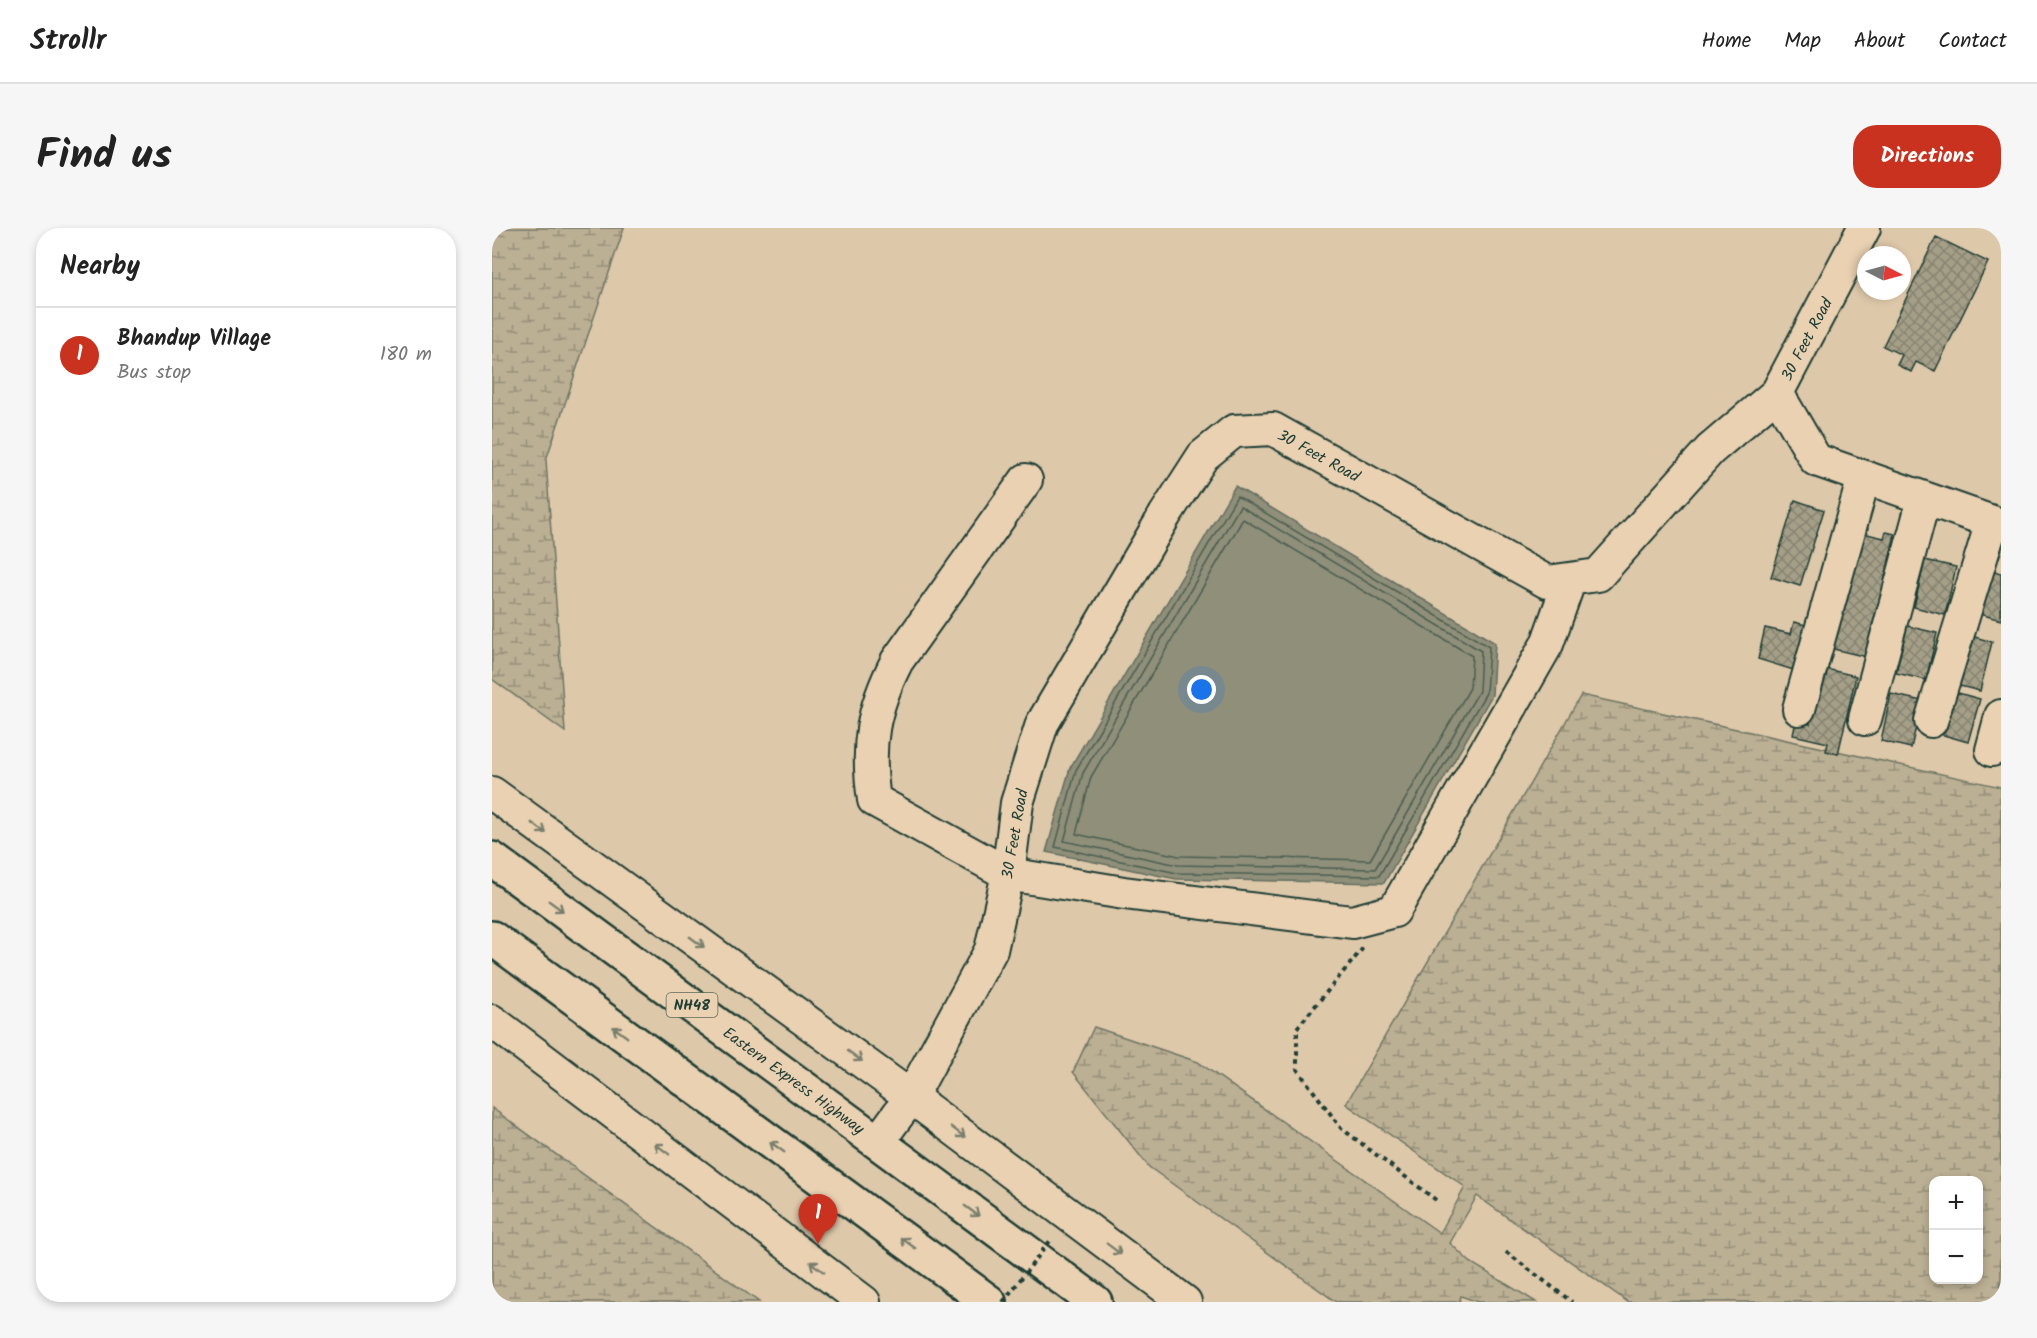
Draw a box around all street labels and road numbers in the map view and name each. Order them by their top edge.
street label: 30 Feet Road [1775,293,1840,386]
street label: 30 Feet Road [1272,423,1365,490]
street label: 30 Feet Road [995,786,1036,881]
road number: NH48 [666,993,718,1017]
street label: Eastern Express Highway [717,1021,870,1142]

